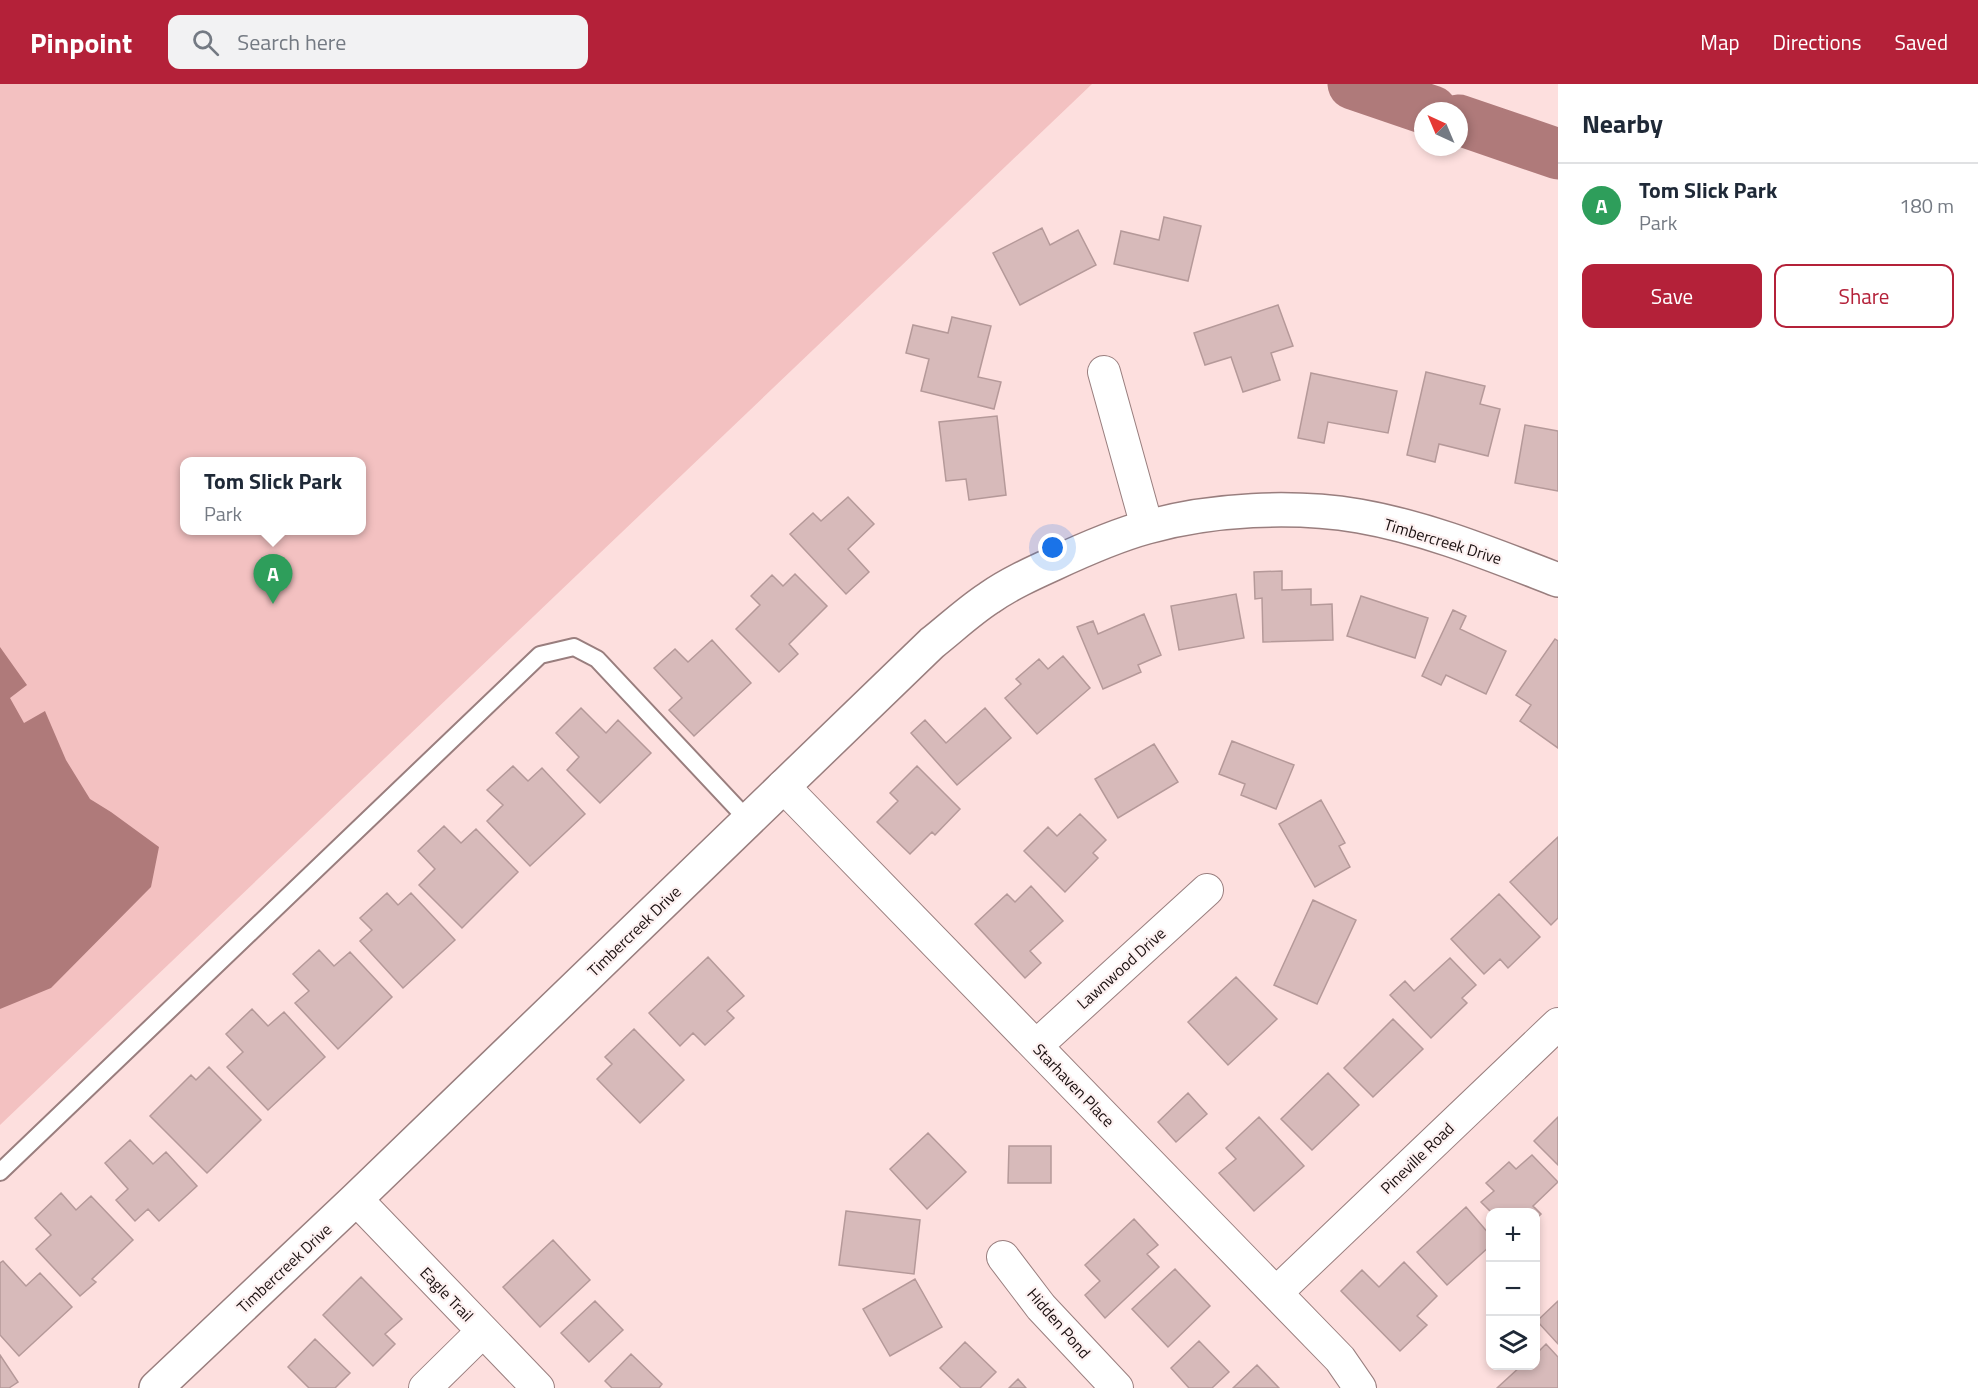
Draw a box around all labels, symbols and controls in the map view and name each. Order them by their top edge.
search box [168,15,588,69]
text: Pinpoint [30,21,132,64]
text: Search here [237,25,346,59]
icon: search [189,26,222,59]
text: Map [1700,26,1740,58]
text: Directions [1773,26,1862,58]
text: Saved [1895,26,1948,58]
north arrow [1414,102,1468,156]
text: Nearby [1582,104,1663,143]
text: Tom Slick Park [1639,173,1777,207]
text: A [1595,190,1608,221]
text: 180 m [1899,190,1954,221]
text: Park [1639,207,1677,238]
button: Save [1582,264,1762,328]
button: Share [1774,264,1954,328]
popup [180,457,366,535]
text: Tom Slick Park [204,464,342,498]
text: Park [204,498,242,529]
street label: Timbercreek Drive [1381,512,1505,570]
your location [1038,533,1067,562]
pin: A [254,554,292,604]
street label: Timbercreek Drive [582,880,686,982]
street label: Lawnwood Drive [1071,921,1171,1015]
street label: Starhaven Place [1028,1038,1120,1132]
street label: Pineville Road [1375,1117,1459,1199]
map controls [1486,1208,1540,1370]
button: + [1486,1208,1540,1262]
street label: Timbercreek Drive [231,1218,337,1318]
street label: Eagle Trail [415,1261,479,1327]
button: − [1486,1262,1540,1316]
street label: Hidden Pond [1022,1283,1096,1363]
button: layers [1486,1316,1540,1370]

